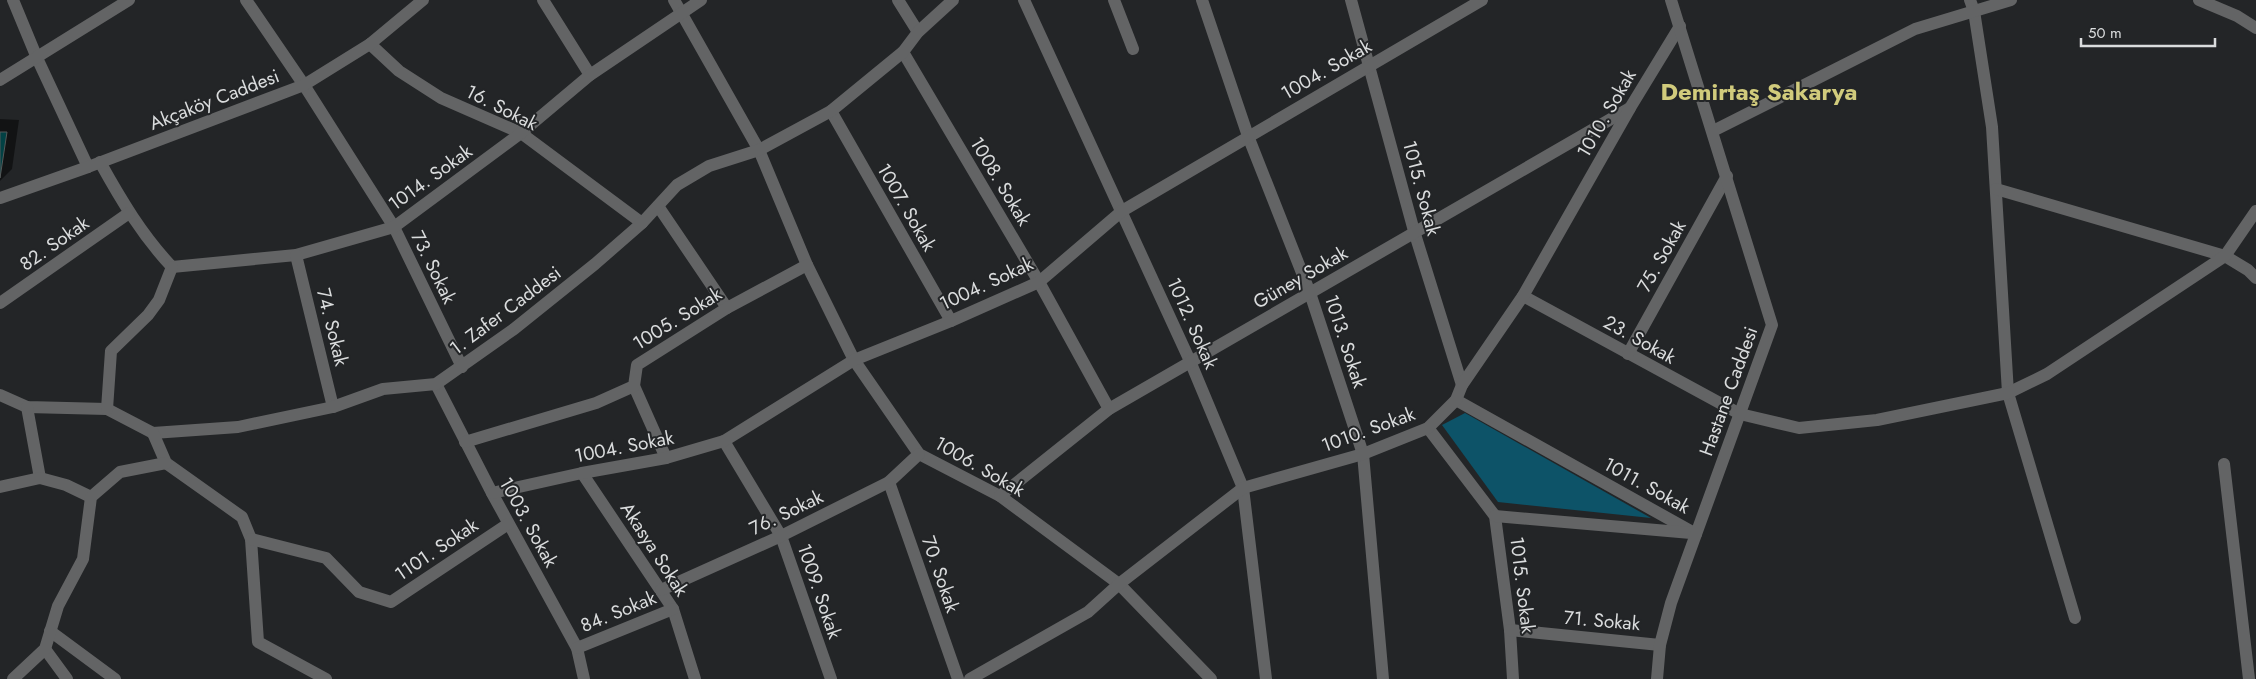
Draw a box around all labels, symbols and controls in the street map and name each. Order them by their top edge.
scale bar [2081,15,2215,47]
text: 50 m [2088,22,2122,44]
street label: 1004. Sokak [1276,32,1377,106]
street label: Akçaköy Caddesi [145,62,283,137]
street label: 1010. Sokak [1570,64,1643,162]
district label: Demirtaş Sakarya [1661,74,1857,109]
street label: 16. Sokak [461,78,543,137]
street label: 1008. Sokak [963,132,1038,231]
street label: 1014. Sokak [383,137,478,217]
street label: 1015. Sokak [1396,138,1447,239]
street label: 1007. Sokak [871,158,943,257]
street label: 82. Sokak [14,209,95,277]
street label: 75. Sokak [1631,215,1693,297]
street label: 73. Sokak [404,226,463,309]
street label: Güney Sokak [1248,239,1353,315]
street label: 1004. Sokak [935,250,1038,317]
street label: 1. Zafer Caddesi [444,260,567,361]
street label: 1012. Sokak [1160,273,1225,374]
street label: 1005. Sokak [628,280,727,356]
street label: 74. Sokak [310,285,355,369]
street label: 1013. Sokak [1318,291,1373,392]
street label: 23. Sokak [1599,308,1681,371]
street label: Hastane Caddesi [1693,323,1764,460]
street label: 1010. Sokak [1318,400,1419,459]
street label: 1004. Sokak [572,424,677,469]
street label: 1006. Sokak [930,430,1031,504]
street label: 1011. Sokak [1599,451,1695,521]
street label: 1003. Sokak [493,472,565,573]
street label: 76. Sokak [745,483,828,542]
street label: Akasya Sokak [614,497,696,602]
street label: 1101. Sokak [389,511,484,587]
street label: 70. Sokak [915,532,966,617]
street label: 1015. Sokak [1503,535,1542,636]
street label: 1009. Sokak [791,540,849,643]
street label: 84. Sokak [576,584,661,639]
street label: 71. Sokak [1563,604,1642,637]

